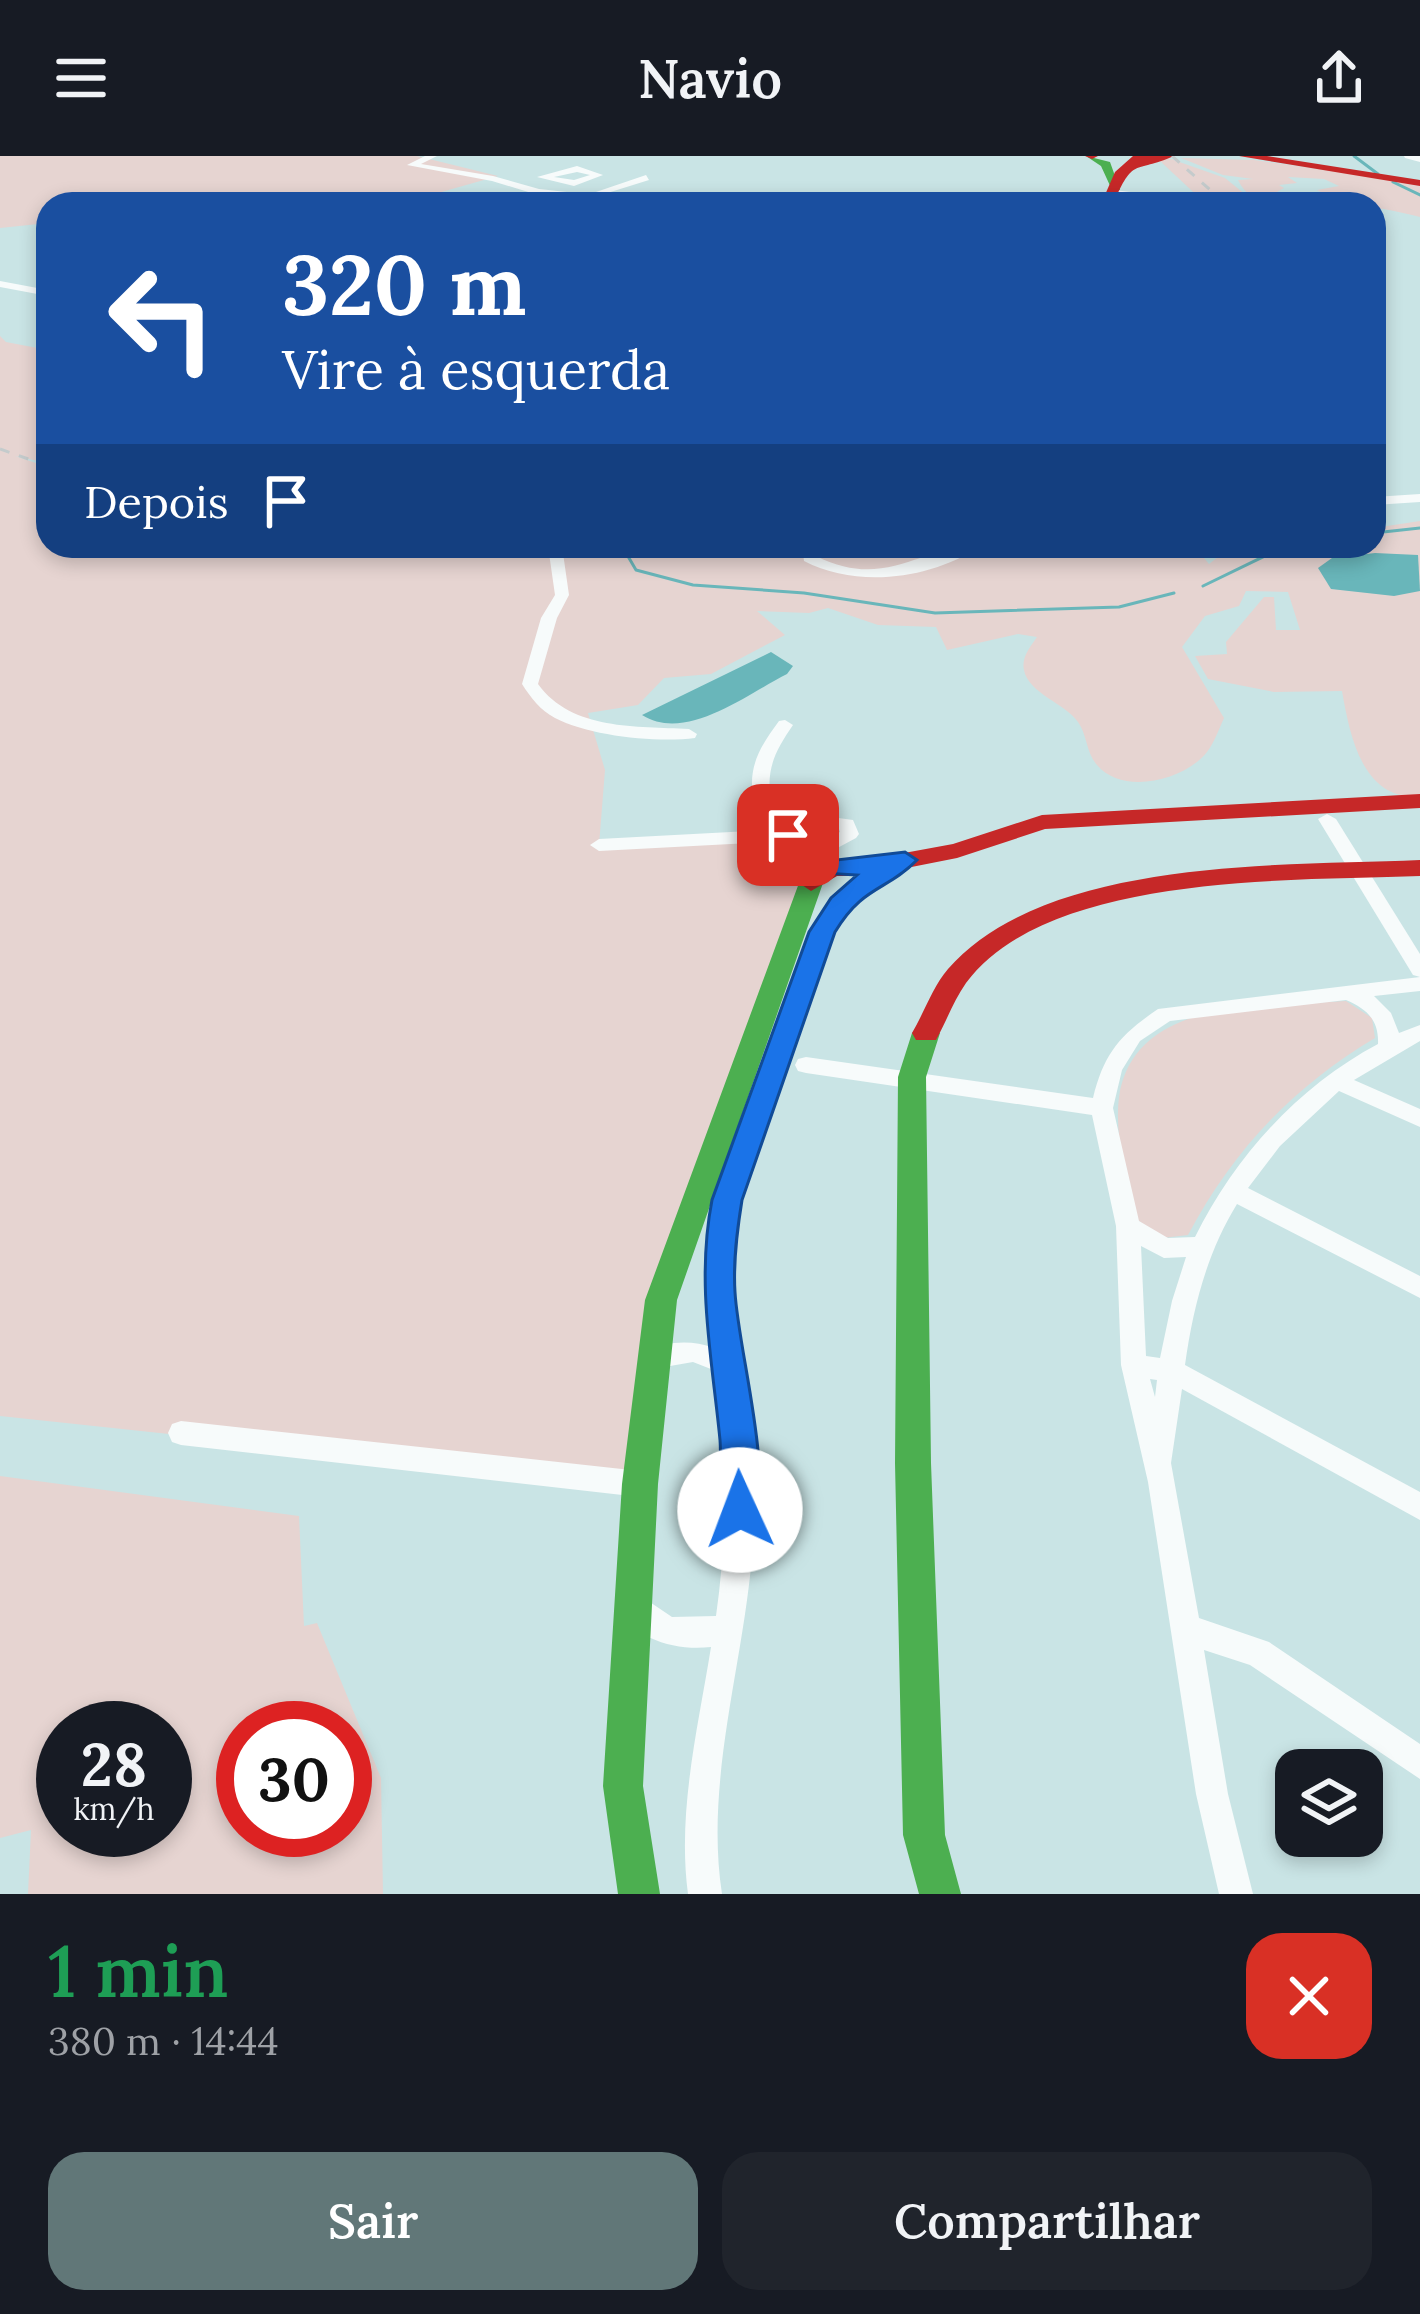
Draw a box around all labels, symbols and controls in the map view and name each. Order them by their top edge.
text: Navio [638,44,782,113]
icon: menu [48,45,114,111]
icon: share [1306,45,1372,111]
text: 320 m [282,230,527,338]
icon: left [84,240,240,396]
text: Vire à esquerda [282,335,670,404]
icon: arrive [253,468,319,534]
text: Depois [84,473,229,530]
pin [737,784,839,886]
icon: arrive [755,802,821,868]
position arrow [677,1447,803,1573]
speed limit sign: 30 [216,1701,372,1857]
text: 28 [81,1726,147,1802]
map controls [1275,1749,1383,1857]
button: layers [1275,1749,1383,1857]
text: km/h [73,1790,155,1828]
text: 1 min [48,1925,228,2017]
button: close [1246,1933,1372,2059]
text: 380 m · 14:44 [48,2016,279,2066]
button: Sair [48,2152,698,2290]
button: Compartilhar [722,2152,1372,2290]

